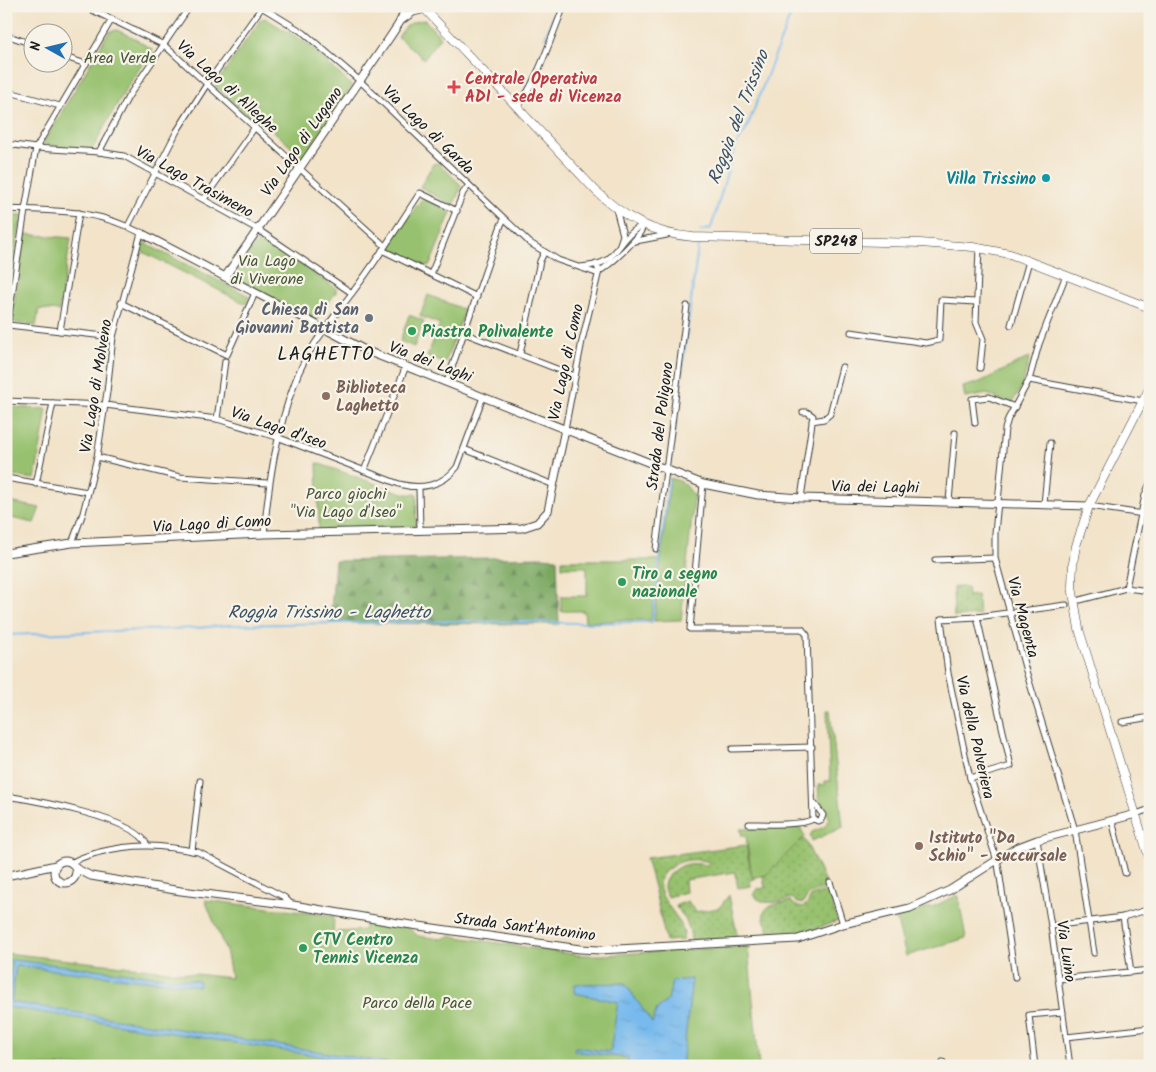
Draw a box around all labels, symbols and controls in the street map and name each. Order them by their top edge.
north arrow [22,22,72,72]
street label: Via Lago di Alleghe [170,34,284,140]
text: N [25,40,48,52]
water label: Roggia del Trissino [700,44,779,189]
park label: Area Verde [84,46,156,71]
place label: Centrale Operativa ADI - sede di Vicenza [465,67,621,110]
street label: Via Lago di Garda [376,79,480,181]
marker: Centrale Operativa ADI - sede di Vicenza [447,80,461,94]
street label: Via Lago di Lugano [255,82,350,202]
street label: Via Lago Trasimeno [131,140,258,225]
place label: Villa Trissino [947,167,1036,192]
marker: Villa Trissino [1040,172,1052,184]
road number: SP248 [810,228,862,254]
park label: Via Lago di Viverone [231,249,303,292]
place label: Chiesa di San Giovanni Battista [235,298,359,341]
street label: Via Lago di Como [542,302,591,423]
marker: Chiesa di San Giovanni Battista [363,312,375,324]
street label: Via Lago di Molveno [74,317,119,455]
place label: Piastra Polivalente [422,320,553,345]
marker: Piastra Polivalente [406,325,418,337]
street label: Via dei Laghi [385,335,477,390]
district label: LAGHETTO [277,340,375,370]
street label: Strada del Poligono [640,361,681,492]
place label: Biblioteca Laghetto [336,376,406,419]
marker: Biblioteca Laghetto [320,390,332,402]
street label: Via Lago d'Iseo [227,400,330,457]
street label: Via dei Laghi [831,474,920,501]
park label: Parco giochi "Via Lago d'Iseo" [291,482,402,525]
street label: Via Lago di Como [152,509,272,540]
place label: Tiro a segno nazionale [632,562,718,605]
street label: Via Magenta [1000,574,1045,661]
marker: Tiro a segno nazionale [616,576,628,588]
water label: Roggia Trissino - Laghetto [228,599,432,628]
street label: Via della Polveriera [948,673,1001,802]
place label: Istituto "Da Schio" - succursale [929,826,1067,869]
marker: Istituto "Da Schio" - succursale [913,840,925,852]
street label: Strada Sant'Antonino [453,906,597,949]
street label: Via Luino [1049,919,1082,984]
place label: CTV Centro Tennis Vicenza [313,928,418,971]
marker: CTV Centro Tennis Vicenza [297,942,309,954]
park label: Parco della Pace [362,991,472,1016]

